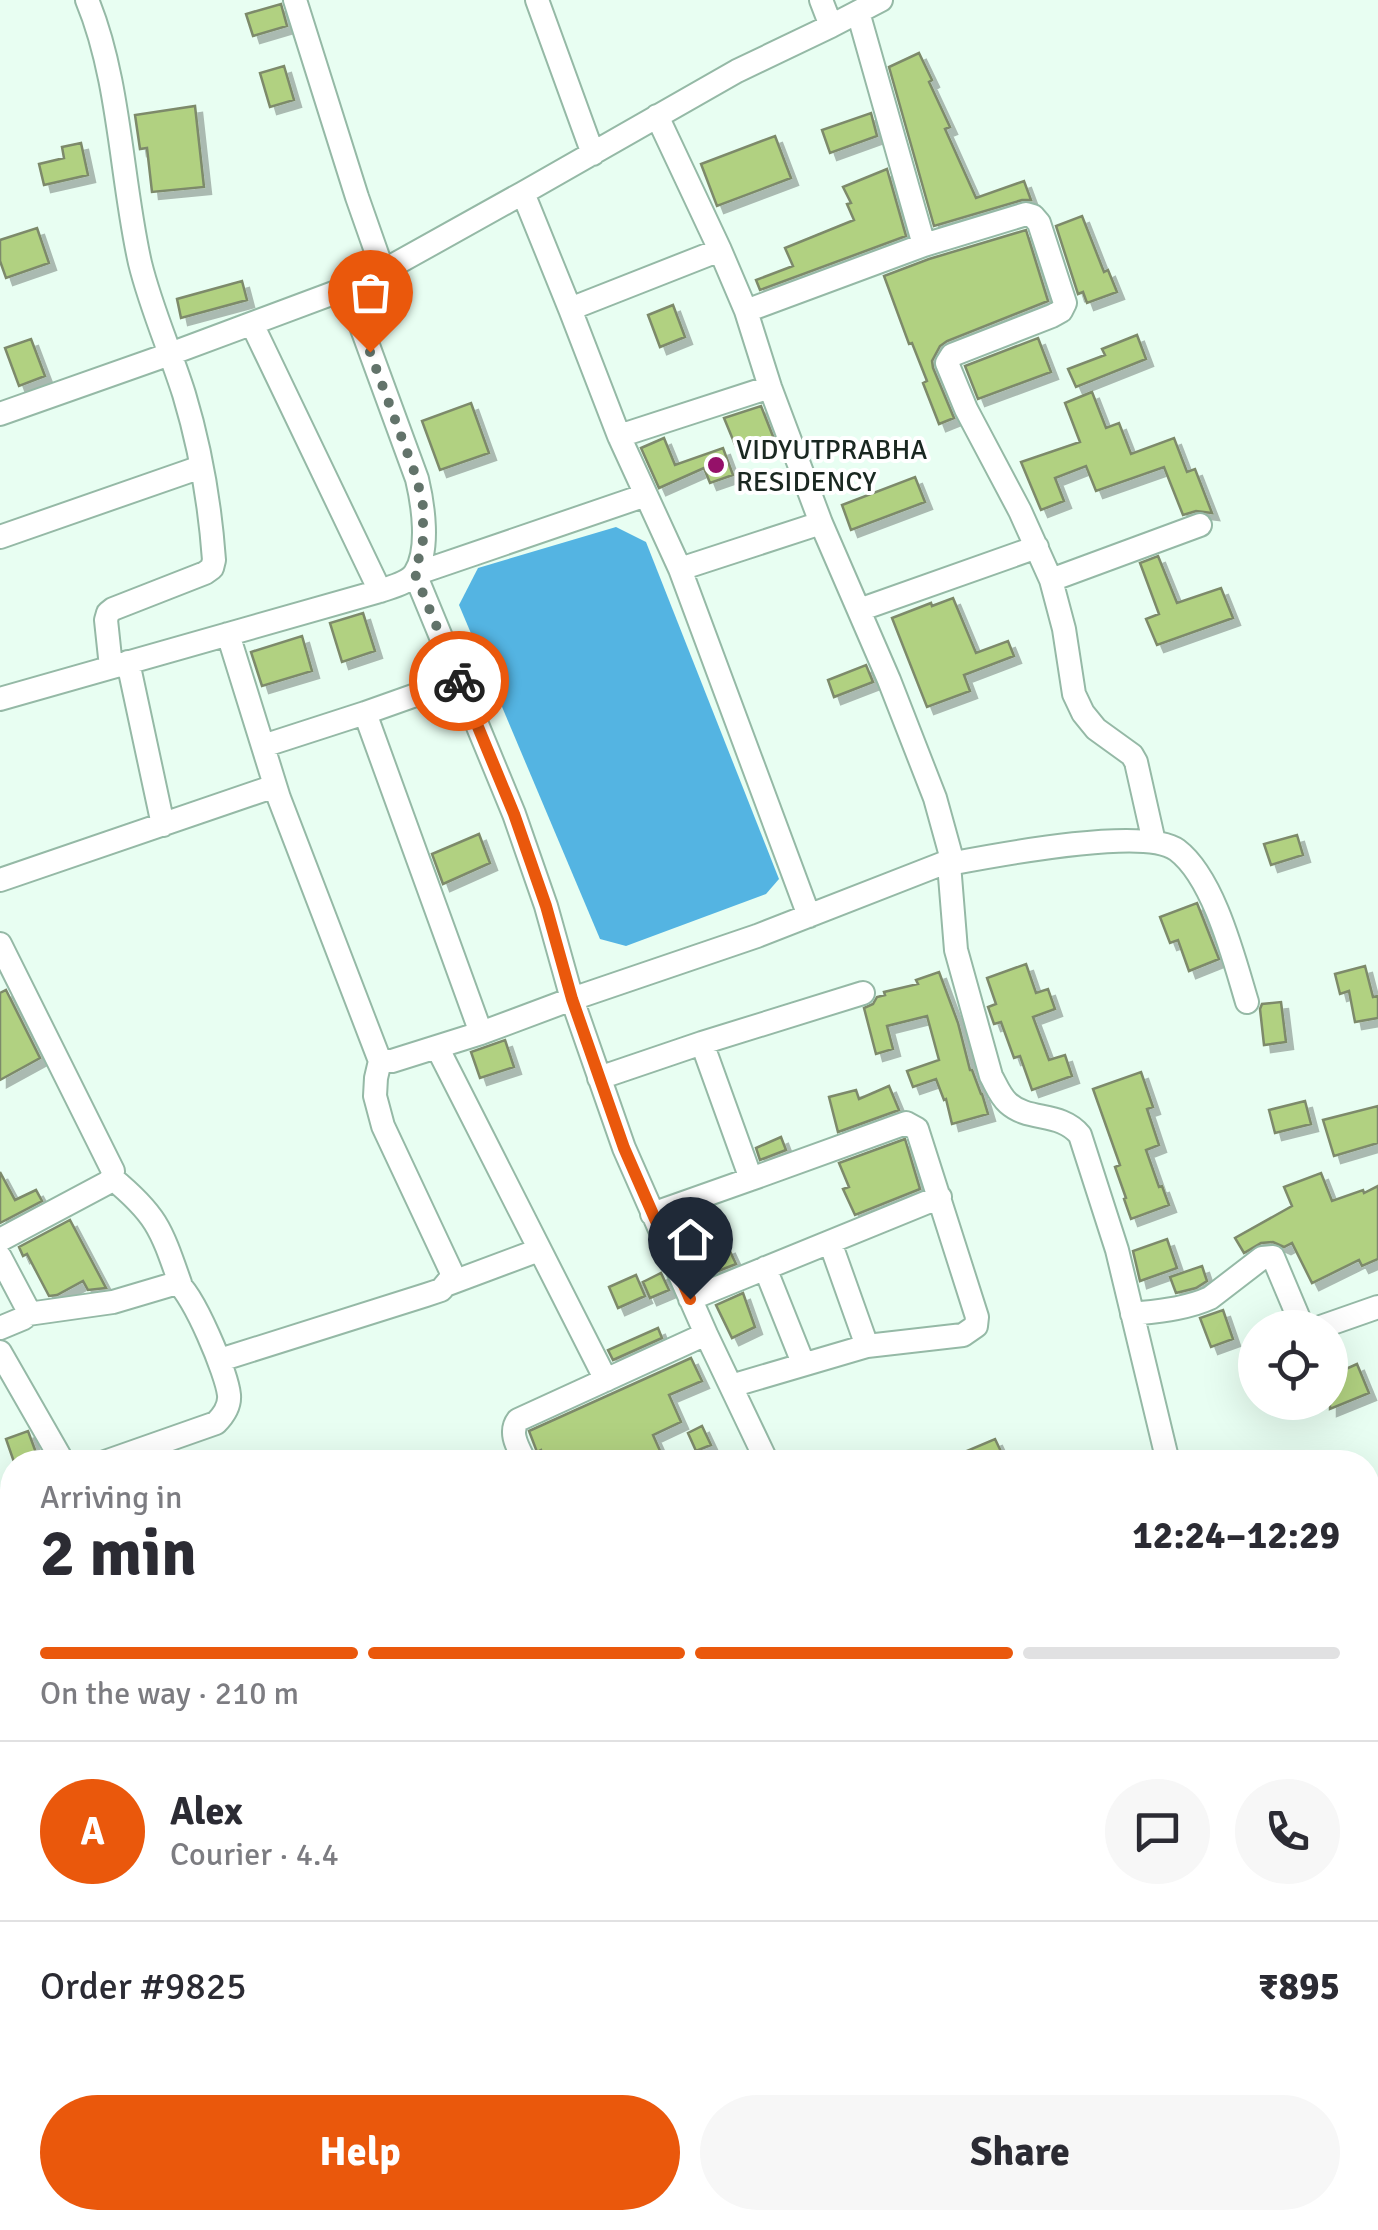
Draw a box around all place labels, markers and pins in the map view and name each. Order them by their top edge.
pin [328,250,413,353]
place label: VIDYUTPRABHA RESIDENCY [736,433,927,499]
marker: VIDYUTPRABHA RESIDENCY [705,454,727,476]
pin [648,1197,733,1300]

